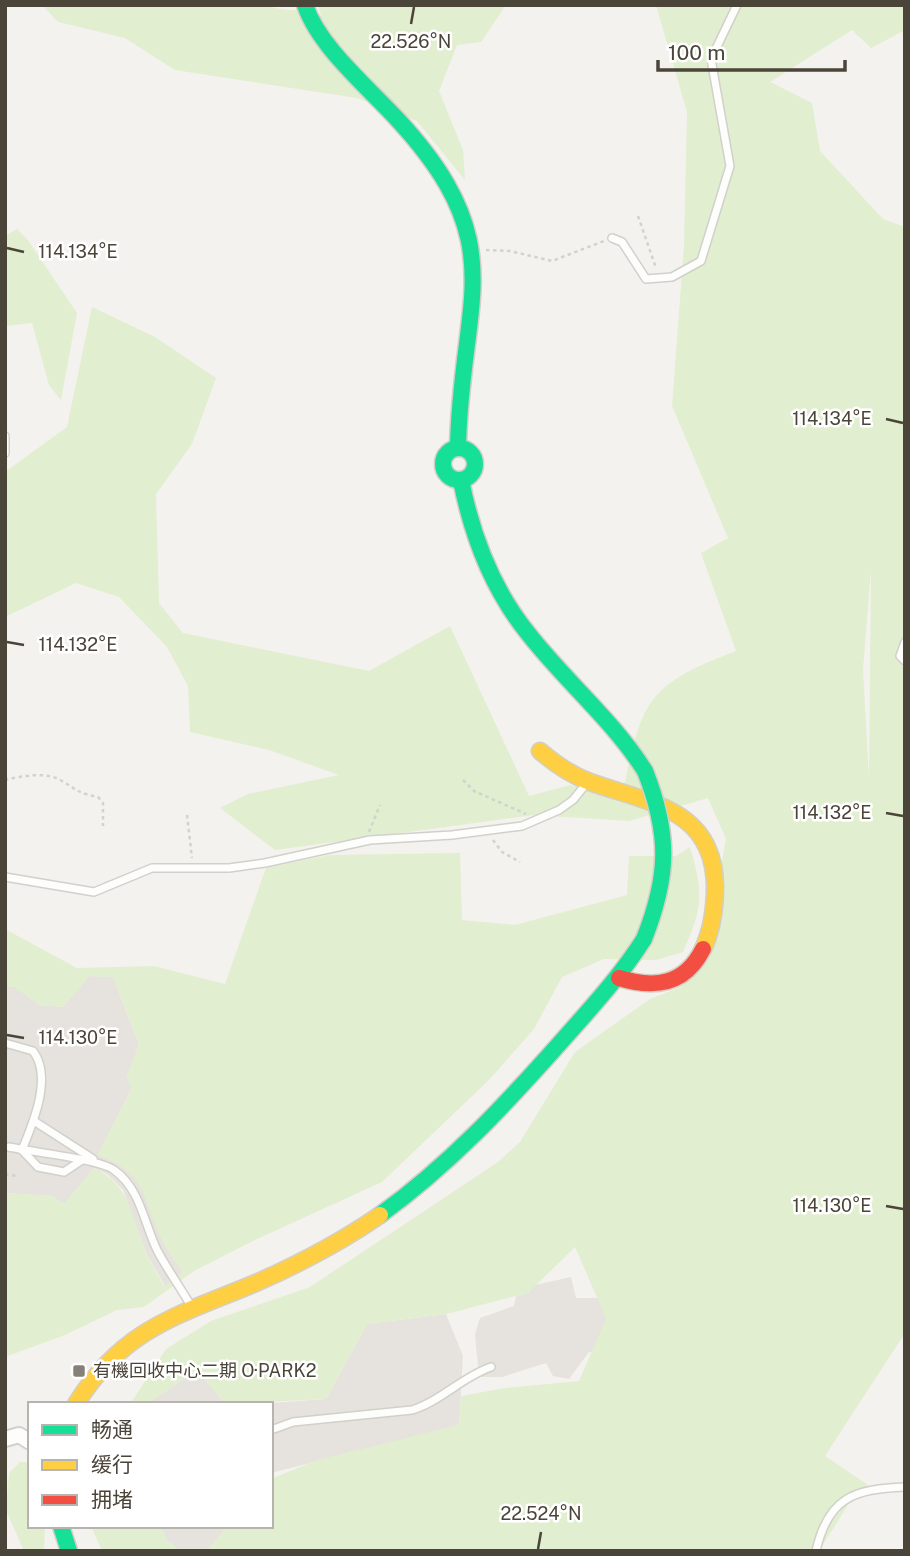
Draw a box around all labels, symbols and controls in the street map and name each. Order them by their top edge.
scale bar [658,28,845,72]
text: 22.526°N [371,31,451,52]
text: 100 m [668,40,725,65]
text: 114.134°E [38,241,118,262]
text: 114.134°E [792,408,872,429]
text: 114.132°E [39,634,117,655]
text: 114.132°E [793,802,871,823]
text: 114.130°E [38,1027,118,1048]
text: 114.130°E [792,1195,872,1216]
place label: 有機回收中心二期 O·PARK2 [93,1360,316,1381]
marker: 有機回收中心二期 O·PARK2 [71,1363,87,1379]
legend [28,1402,273,1528]
text: 畅通 [91,1417,133,1442]
text: 缓行 [91,1452,133,1477]
text: 拥堵 [91,1487,133,1512]
text: 22.524°N [501,1503,581,1524]

